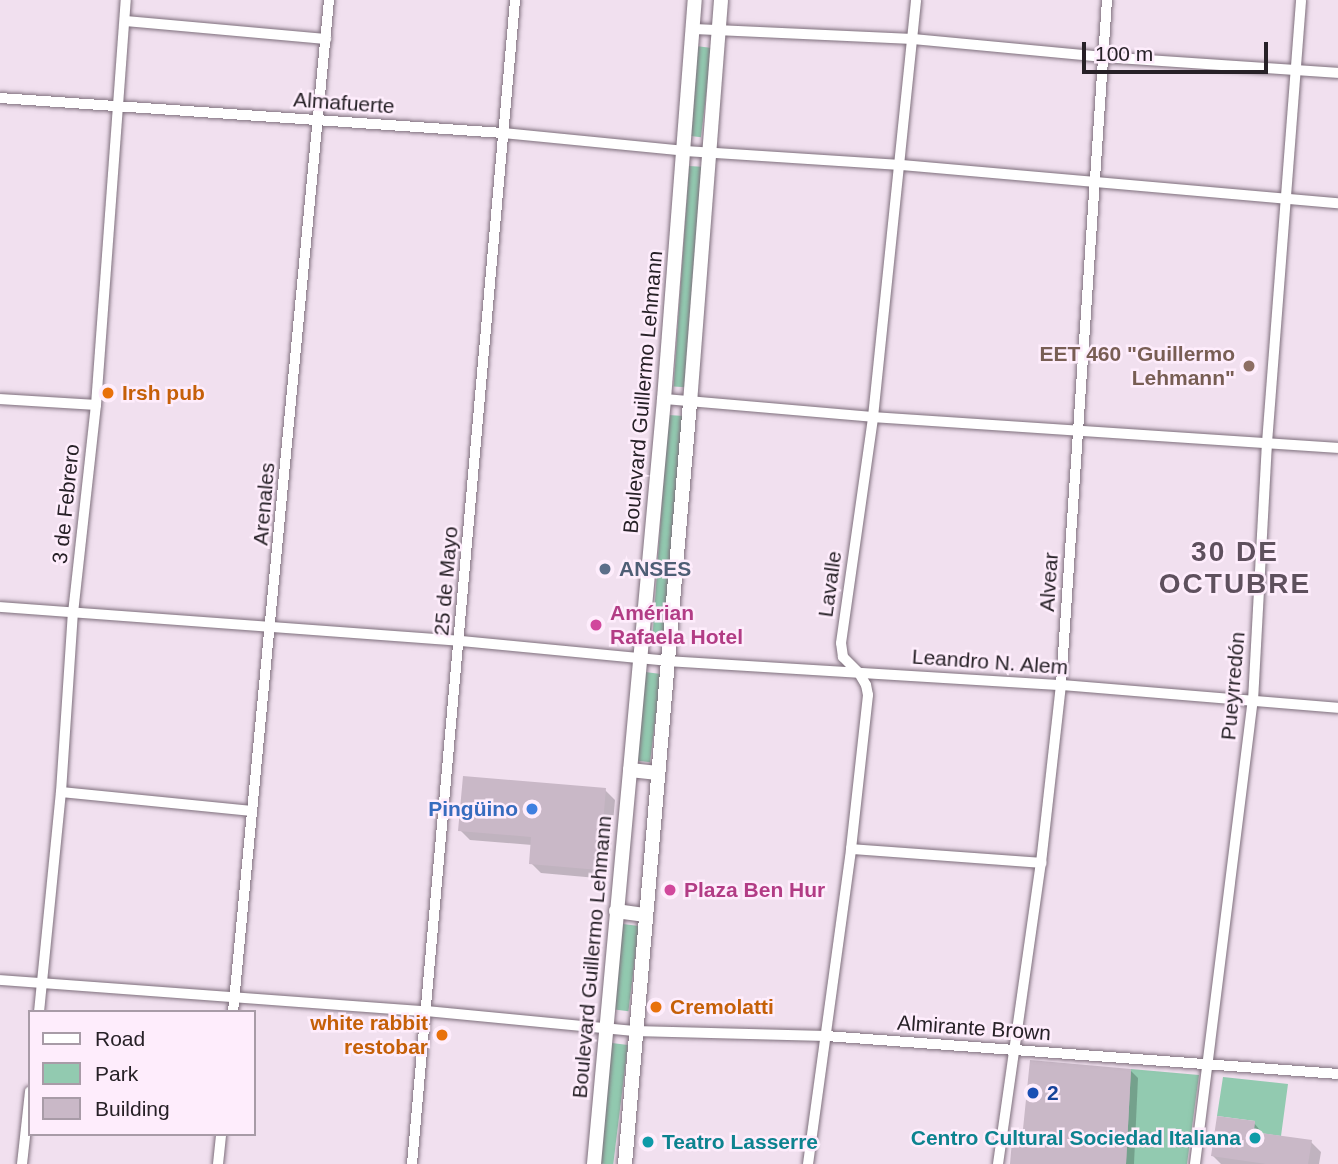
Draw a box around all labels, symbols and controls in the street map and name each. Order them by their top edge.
scale bar [1086,28,1272,72]
text: 100 m [1095,42,1153,65]
street label: Almafuerte [292,87,396,119]
street label: Boulevard Guillermo Lehmann [618,250,668,534]
place label: EET 460 "Guillermo Lehmann" [1039,341,1235,391]
marker: EET 460 "Guillermo Lehmann" [1241,358,1257,374]
place label: Irsh pub [122,380,205,406]
marker: Irsh pub [100,385,116,401]
street label: 3 de Febrero [47,443,85,565]
street label: Arenales [248,462,280,546]
street label: 25 de Mayo [429,525,463,637]
district label: 30 DE OCTUBRE [1160,535,1310,601]
street label: Lavalle [813,549,847,619]
street label: Alvear [1034,551,1064,613]
place label: ANSES [619,556,691,582]
marker: ANSES [597,561,613,577]
place label: Amérian Rafaela Hotel [610,600,743,650]
marker: Amérian Rafaela Hotel [588,617,604,633]
street label: Pueyrredón [1216,631,1250,741]
street label: Leandro N. Alem [911,644,1069,680]
place label: Pingüino [428,796,518,822]
marker: Pingüino [524,801,540,817]
street label: Boulevard Guillermo Lehmann [567,815,617,1099]
place label: Plaza Ben Hur [684,877,825,903]
marker: Plaza Ben Hur [662,882,678,898]
place label: Cremolatti [670,994,774,1020]
marker: Cremolatti [648,999,664,1015]
legend [28,1010,256,1136]
place label: white rabbit restobar [310,1010,428,1060]
street label: Almirante Brown [896,1010,1052,1046]
text: Road [95,1027,145,1050]
marker: white rabbit restobar [434,1027,450,1043]
text: Park [95,1062,138,1085]
place label: 2 [1047,1080,1059,1106]
marker: 2 [1025,1085,1041,1101]
text: Building [95,1097,170,1120]
place label: Centro Cultural Sociedad Italiana [911,1125,1241,1151]
place label: Teatro Lasserre [662,1129,818,1155]
marker: Centro Cultural Sociedad Italiana [1247,1130,1263,1146]
marker: Teatro Lasserre [640,1134,656,1150]

